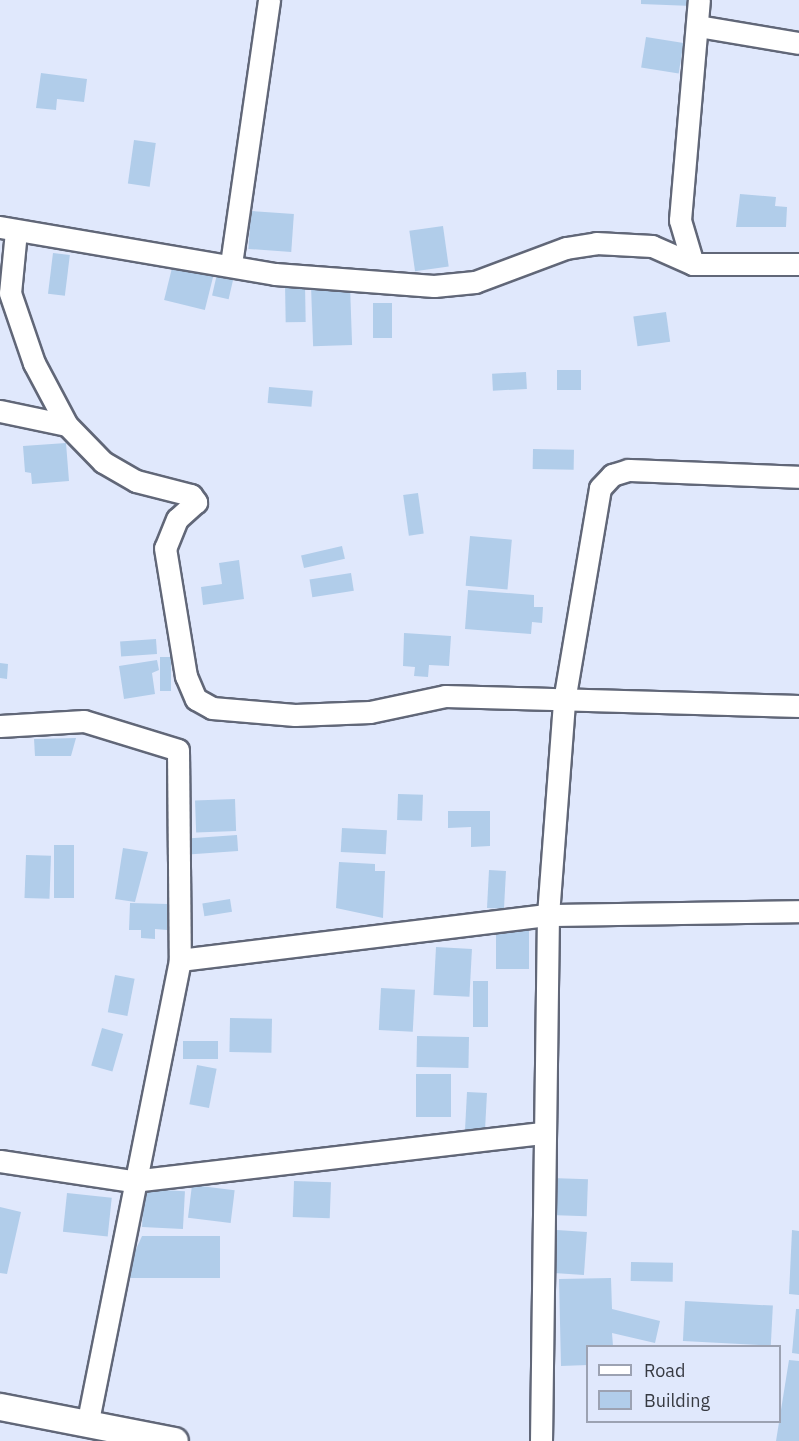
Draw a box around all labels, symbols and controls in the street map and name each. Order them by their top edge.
legend [586,1345,781,1423]
text: Road [644,1359,685,1382]
text: Building [644,1389,710,1412]

